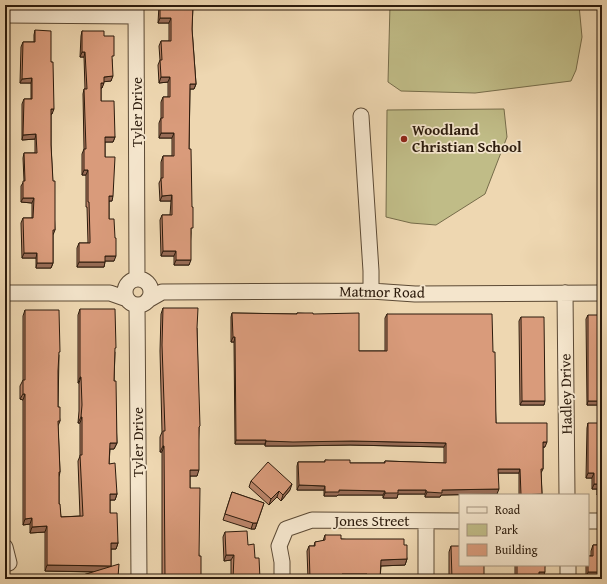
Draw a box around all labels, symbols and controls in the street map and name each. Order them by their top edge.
street label: Tyler Drive [126,77,147,147]
place label: Woodland Christian School [412,119,522,157]
marker: Woodland Christian School [399,134,409,144]
street label: Matmor Road [339,280,425,303]
street label: Hadley Drive [554,353,577,435]
street label: Tyler Drive [127,407,148,477]
legend [459,494,589,566]
text: Road [495,501,521,518]
street label: Jones Street [332,510,410,531]
text: Park [495,521,519,538]
text: Building [495,541,538,558]

